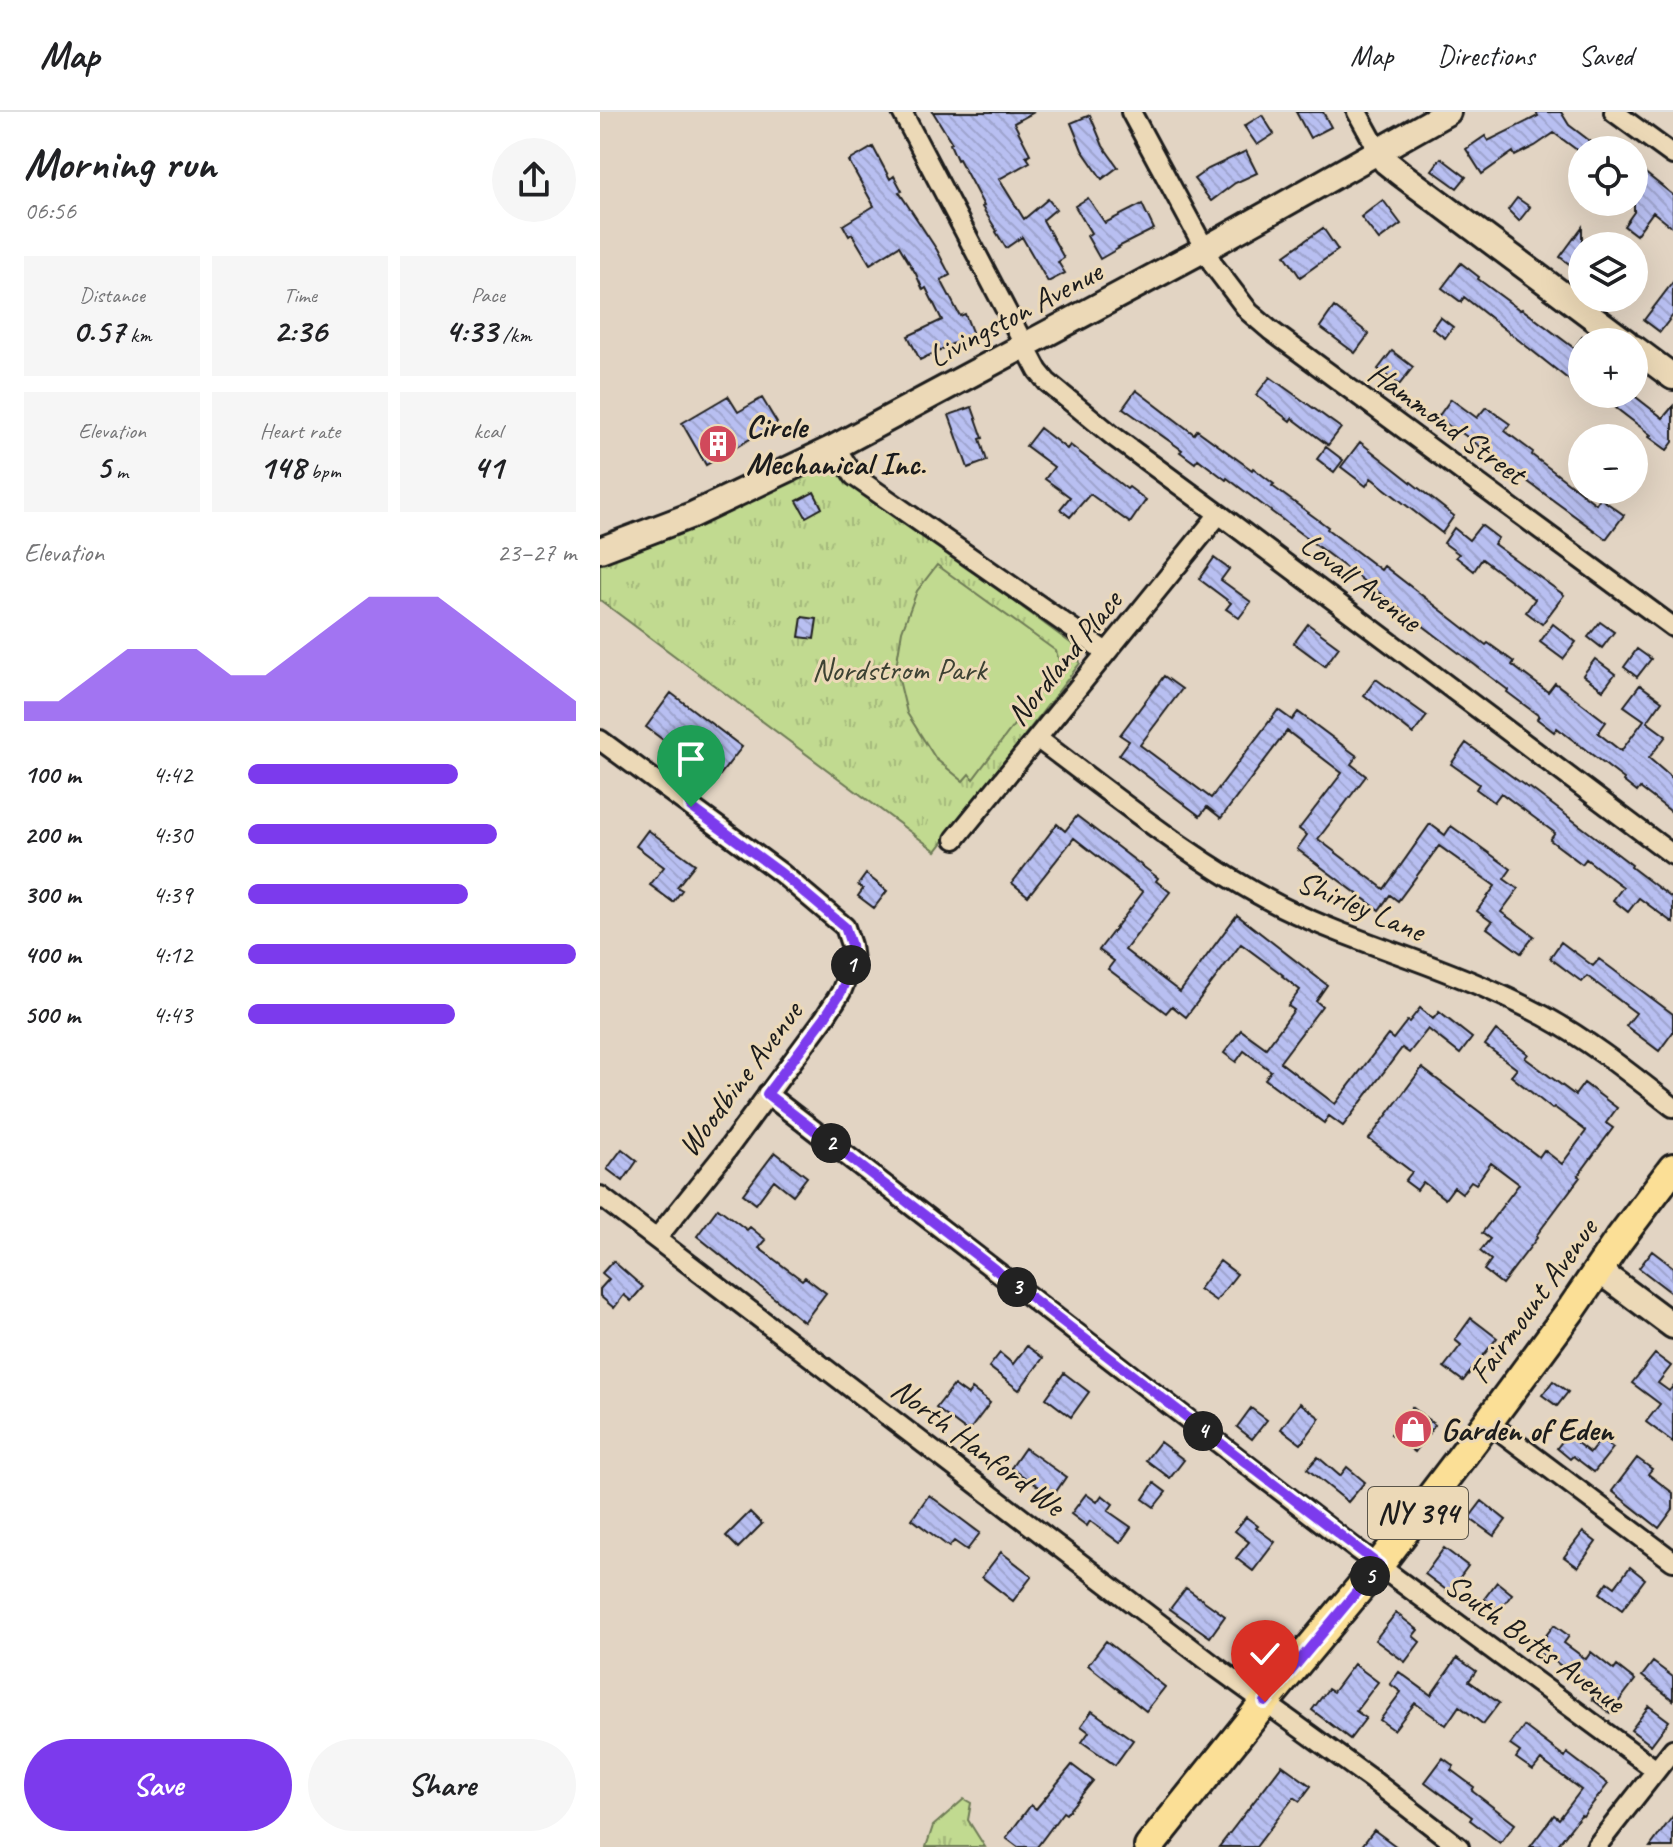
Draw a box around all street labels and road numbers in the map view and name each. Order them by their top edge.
street label: Livingston Avenue [921,250,1111,377]
street label: Hammond Street [1360,352,1536,496]
street label: Lovall Avenue [1293,523,1432,642]
street label: Nordland Place [997,580,1133,734]
street label: Shirley Lane [1291,861,1433,952]
street label: Woodbine Avenue [668,991,813,1165]
street label: Fairmount Avenue [1459,1208,1608,1392]
street label: North Hanford We [883,1369,1075,1527]
road number: NY 394 [1368,1487,1468,1539]
street label: South Butts Avenue [1437,1564,1635,1724]

